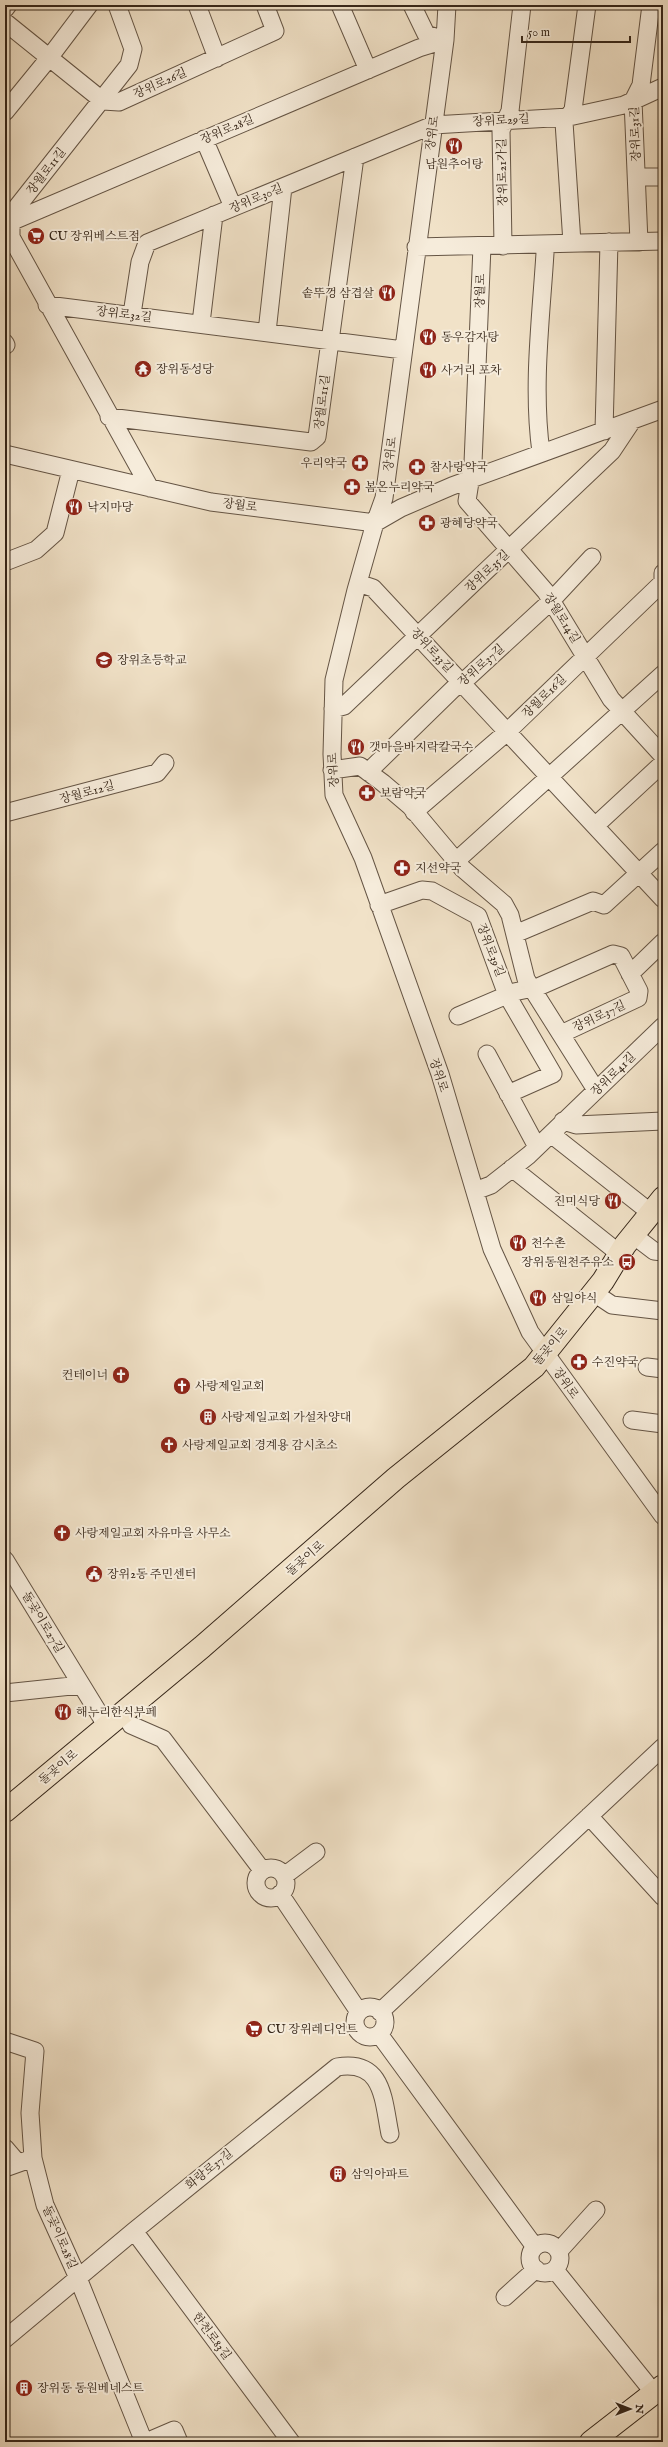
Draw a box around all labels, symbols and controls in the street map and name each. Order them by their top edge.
scale bar [522,18,630,44]
text: 50 m [528,25,550,40]
street label: 장위로26길 [131,65,189,102]
street label: 장위로31길 [627,106,644,162]
street label: 장위로28길 [198,111,256,147]
street label: 장위로29길 [472,112,530,129]
street label: 장위로 [423,114,442,151]
restaurant icon: 남원추어탕 [444,136,464,156]
street label: 장위로21가길 [494,138,511,206]
street label: 장월로11길 [23,145,69,198]
place label: 남원추어탕 [425,157,483,172]
street label: 장위로30길 [227,180,285,216]
supermarket icon: CU 장위베스트점 [26,226,46,246]
place label: CU 장위베스트점 [49,229,140,244]
street label: 장월로 [472,273,489,309]
restaurant icon: 솥뚜껑 삼겹살 [377,283,397,303]
place label: 솥뚜껑 삼겹살 [302,286,374,301]
street label: 장위로32길 [95,304,153,325]
restaurant icon: 동우감자탕 [418,327,438,347]
place label: 동우감자탕 [441,330,499,345]
temple icon: 장위동성당 [133,359,153,379]
restaurant icon: 사거리 포차 [418,360,438,380]
place label: 장위동성당 [156,362,214,377]
place label: 사거리 포차 [441,363,502,378]
street label: 장월로11길 [312,374,333,430]
street label: 장위로 [381,435,400,472]
pharmacy icon: 우리약국 [350,453,370,473]
place label: 우리약국 [301,456,347,471]
pharmacy icon: 참사랑약국 [407,457,427,477]
place label: 참사랑약국 [430,460,488,475]
pharmacy icon: 봄온누리약국 [342,477,362,497]
place label: 봄온누리약국 [365,480,435,495]
street label: 장월로 [222,496,259,515]
restaurant icon: 낙지마당 [64,497,84,517]
place label: 낙지마당 [87,500,134,515]
pharmacy icon: 광혜당약국 [417,513,437,533]
place label: 광혜당약국 [440,516,498,531]
street label: 장위로35길 [462,547,513,596]
street label: 장월로14길 [540,590,583,646]
street label: 장위로33길 [407,625,456,676]
street label: 장위로37길 [455,641,508,690]
school or university icon: 장위초등학교 [94,650,114,670]
place label: 장위초등학교 [117,653,187,668]
street label: 장월로16길 [519,672,570,721]
restaurant icon: 갯마을바지락칼국수 [346,737,366,757]
place label: 갯마을바지락칼국수 [369,740,474,755]
street label: 장위로 [325,752,342,788]
street label: 장월로12길 [58,778,116,807]
pharmacy icon: 보람약국 [357,783,377,803]
place label: 보람약국 [380,786,427,801]
pharmacy icon: 지선약국 [392,858,412,878]
place label: 지선약국 [415,861,462,876]
street label: 장위로39길 [473,921,508,979]
street label: 장위로37길 [570,998,628,1035]
street label: 장위로41길 [588,1049,639,1099]
street label: 장위로 [426,1056,451,1094]
restaurant icon: 진미식당 [603,1191,623,1211]
place label: 진미식당 [554,1194,600,1209]
restaurant icon: 천수촌 [508,1233,528,1253]
place label: 천수촌 [531,1236,566,1251]
bus stop icon: 장위동원천주유소 [617,1252,637,1272]
place label: 장위동원천주유소 [521,1255,614,1270]
restaurant icon: 삼일야식 [528,1288,548,1308]
place label: 삼일야식 [551,1291,597,1306]
street label: 돌곶이로 [530,1323,571,1369]
pharmacy icon: 수진약국 [569,1352,589,1372]
place label: 수진약국 [592,1355,639,1370]
church icon: 컨테이너 [111,1365,131,1385]
street label: 장위로 [549,1365,582,1402]
place label: 컨테이너 [62,1368,108,1383]
church icon: 사랑제일교회 [172,1376,192,1396]
place label: 사랑제일교회 [195,1379,265,1394]
building icon: 사랑제일교회 가설차양대 [198,1407,218,1427]
place label: 사랑제일교회 가설차양대 [221,1410,351,1425]
church icon: 사랑제일교회 경계용 감시초소 [159,1435,179,1455]
place label: 사랑제일교회 경계용 감시초소 [182,1438,338,1453]
church icon: 사랑제일교회 자유마을 사무소 [52,1523,72,1543]
place label: 사랑제일교회 자유마을 사무소 [75,1526,231,1541]
street label: 돌곶이로 [283,1537,328,1579]
public building icon: 장위2동 주민센터 [84,1564,104,1584]
place label: 장위2동 주민센터 [107,1567,196,1582]
street label: 돌곶이로27길 [18,1589,67,1656]
restaurant icon: 해누리한식부페 [53,1702,73,1722]
place label: 해누리한식부페 [76,1705,157,1720]
street label: 돌곶이로 [36,1746,81,1788]
supermarket icon: CU 장위레디언트 [244,2019,264,2039]
place label: CU 장위레디언트 [267,2022,358,2037]
street label: 화랑로37길 [183,2146,236,2193]
building icon: 삼익아파트 [328,2164,348,2184]
place label: 삼익아파트 [351,2167,409,2182]
street label: 돌곶이로28길 [39,2203,80,2271]
street label: 한천로83길 [189,2310,234,2363]
building icon: 장위동 동원베네스트 [14,2378,34,2398]
place label: 장위동 동원베네스트 [37,2381,144,2396]
north arrow [610,2389,650,2429]
text: N [632,2403,646,2414]

